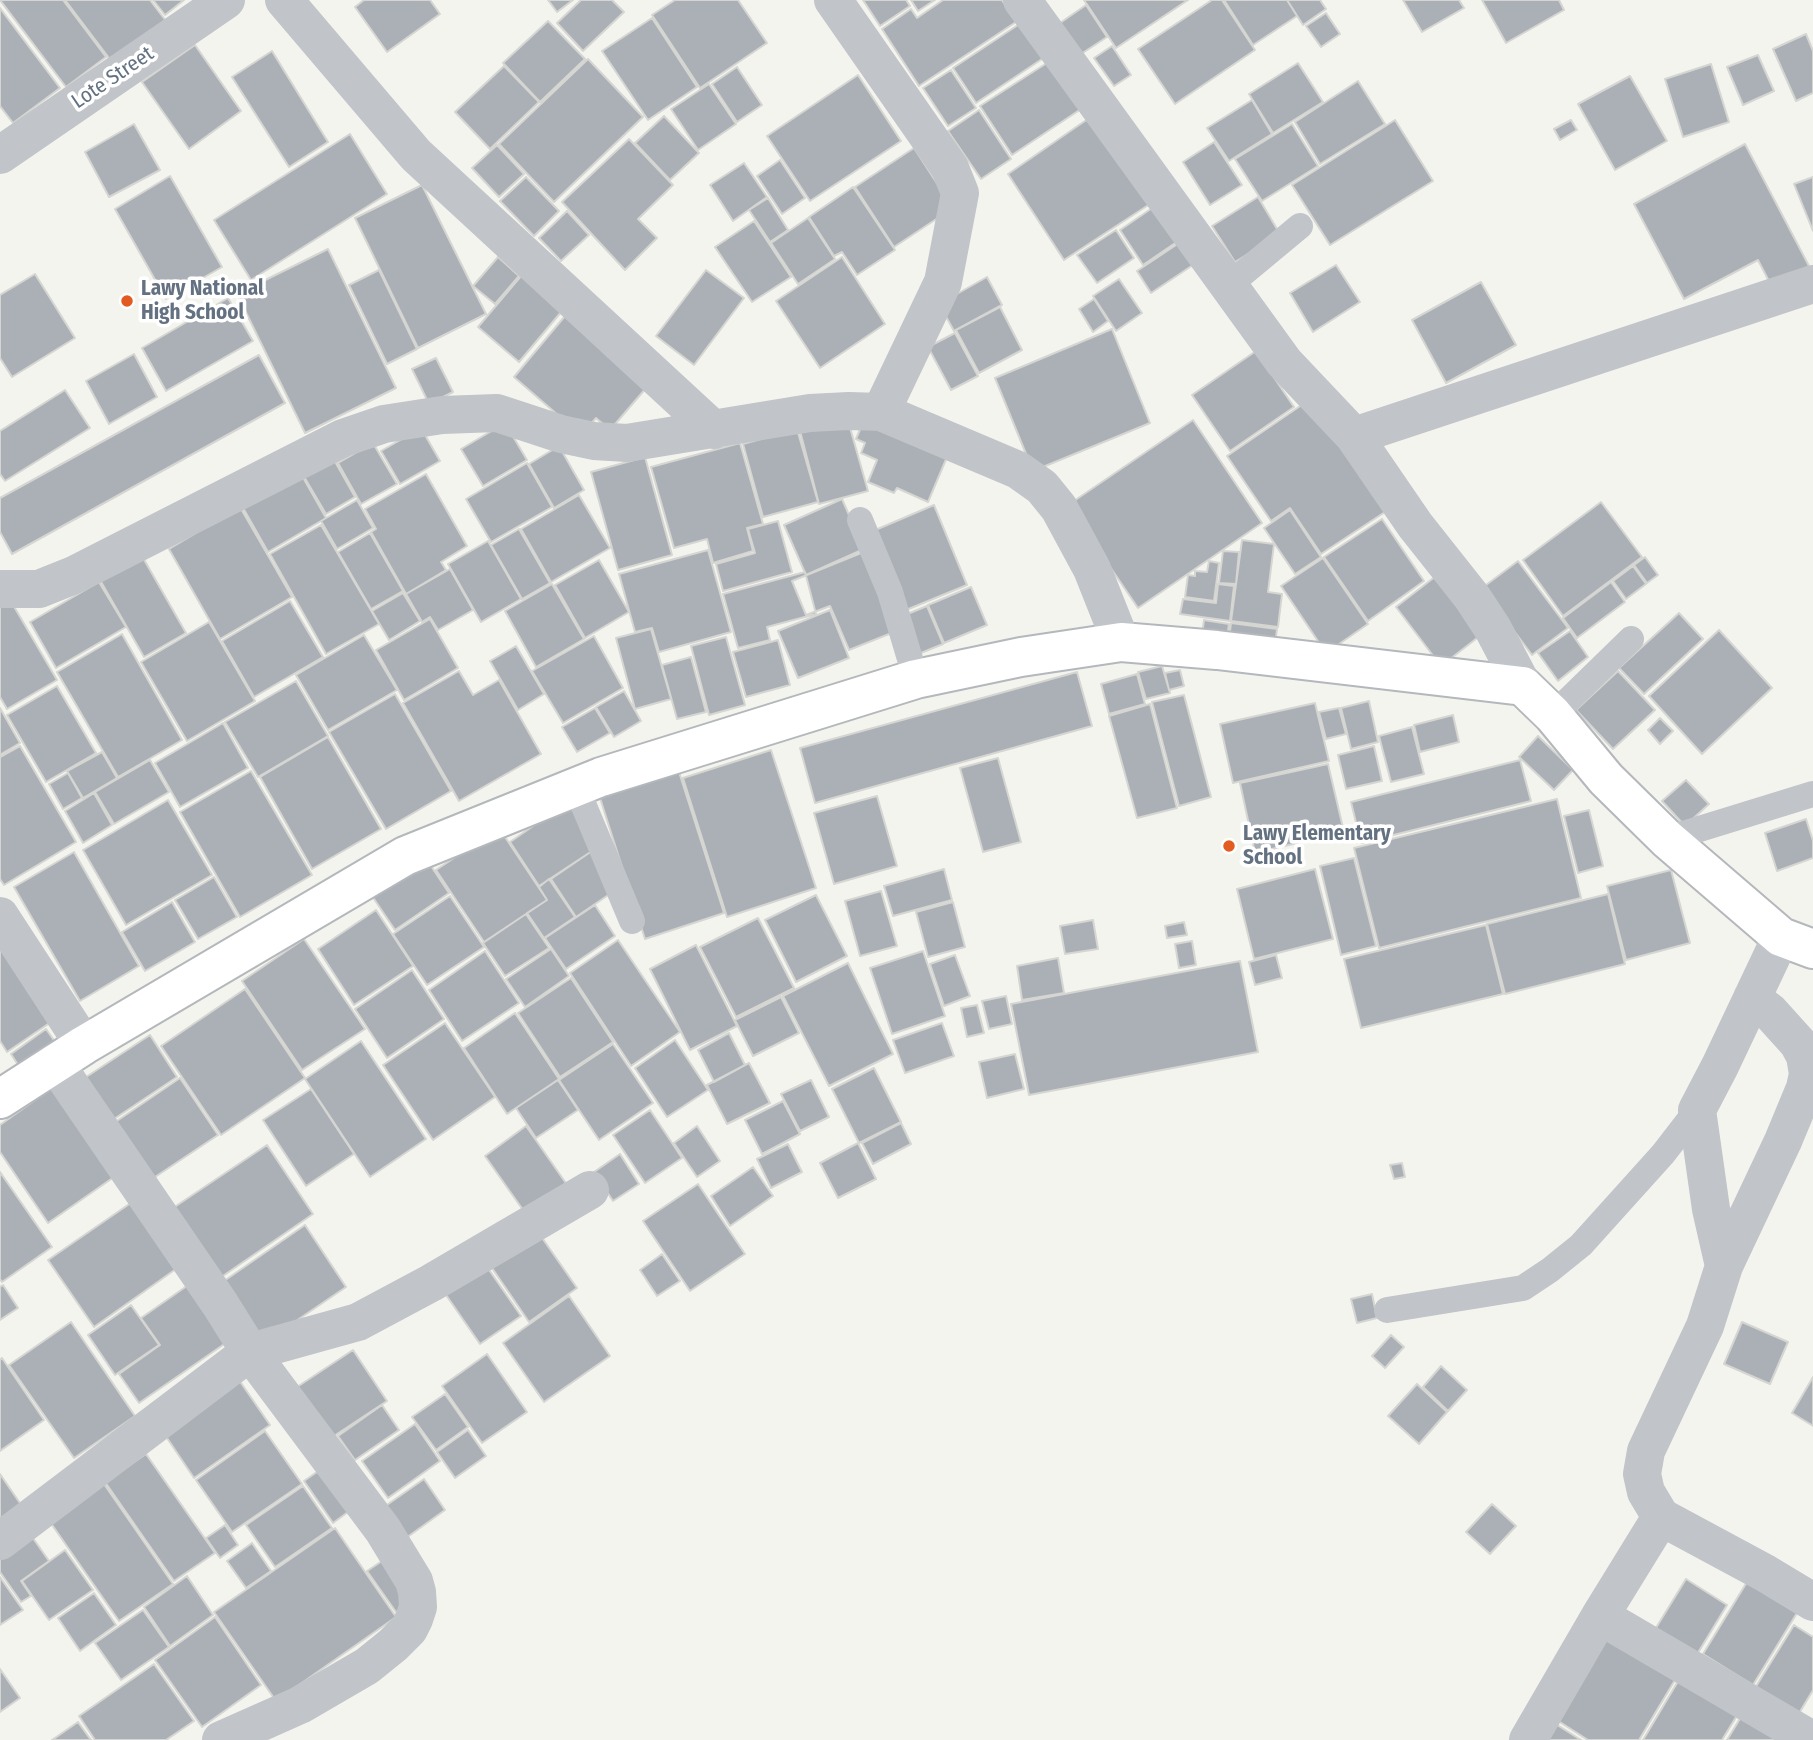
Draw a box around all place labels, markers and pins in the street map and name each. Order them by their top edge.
place label: Lawy National High School [141,276,264,326]
marker: Lawy National High School [119,293,135,309]
place label: Lawy Elementary School [1243,821,1391,871]
marker: Lawy Elementary School [1221,838,1237,854]

